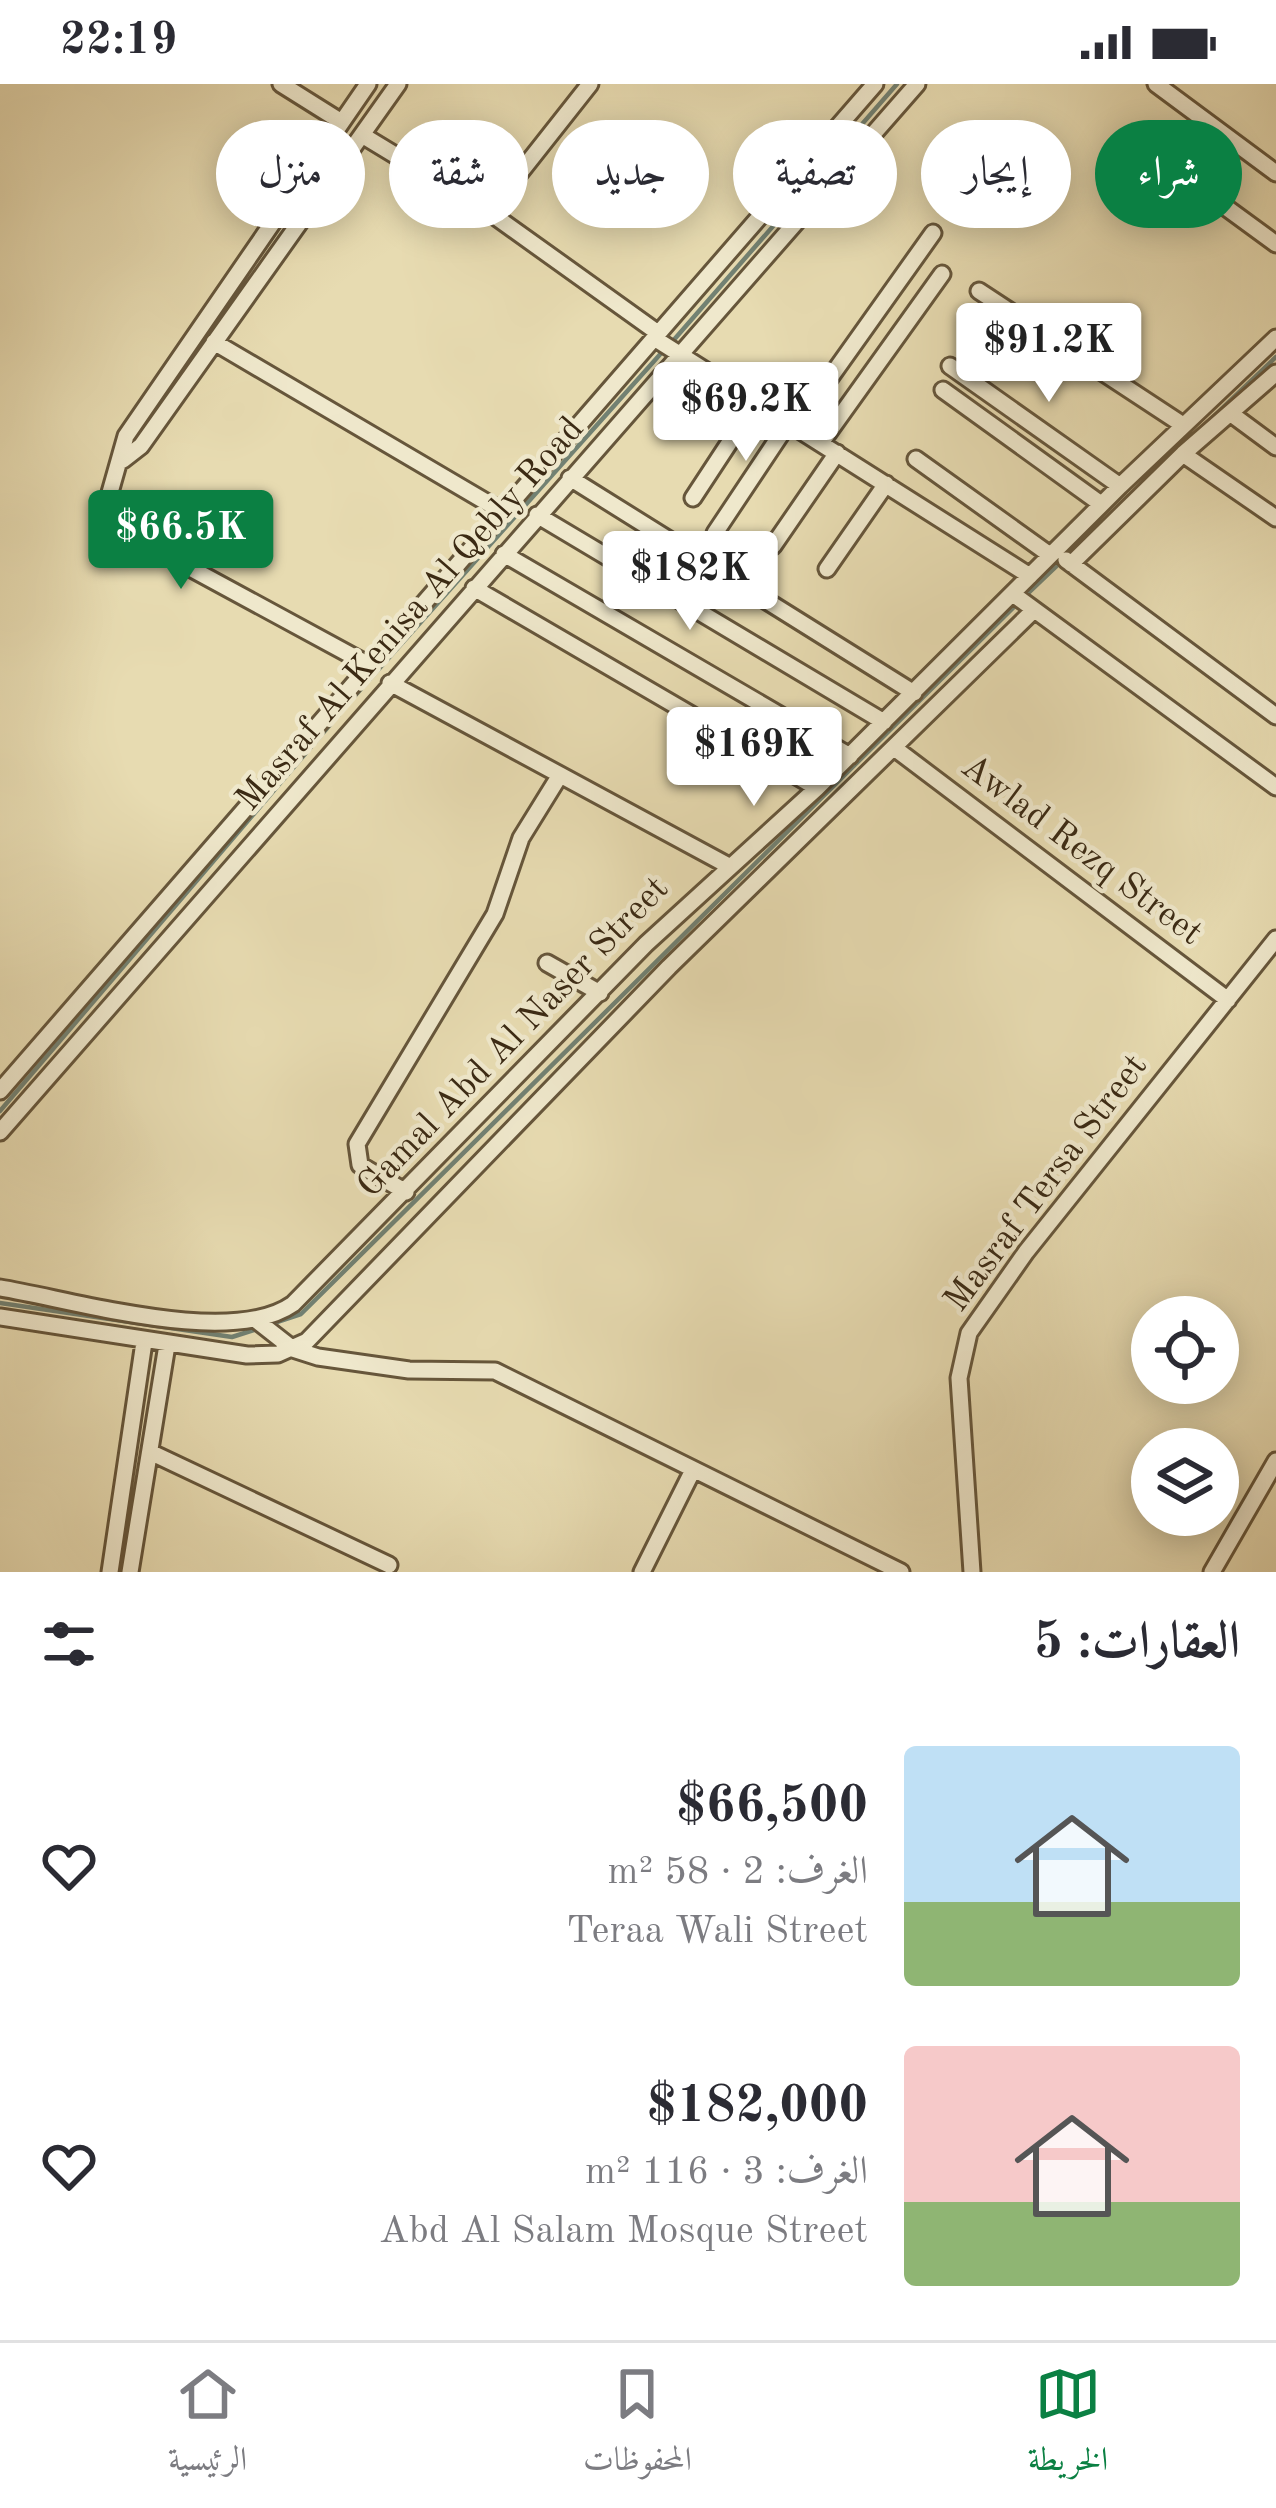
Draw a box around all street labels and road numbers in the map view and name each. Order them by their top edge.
street label: Masraf Al Kenisa Al Qebly Road [231,411,591,819]
street label: Awlad Rezq Street [954,749,1208,953]
street label: Gamal Abd Al Naser Street [352,871,676,1205]
street label: Masraf Tersa Street [939,1049,1155,1319]

